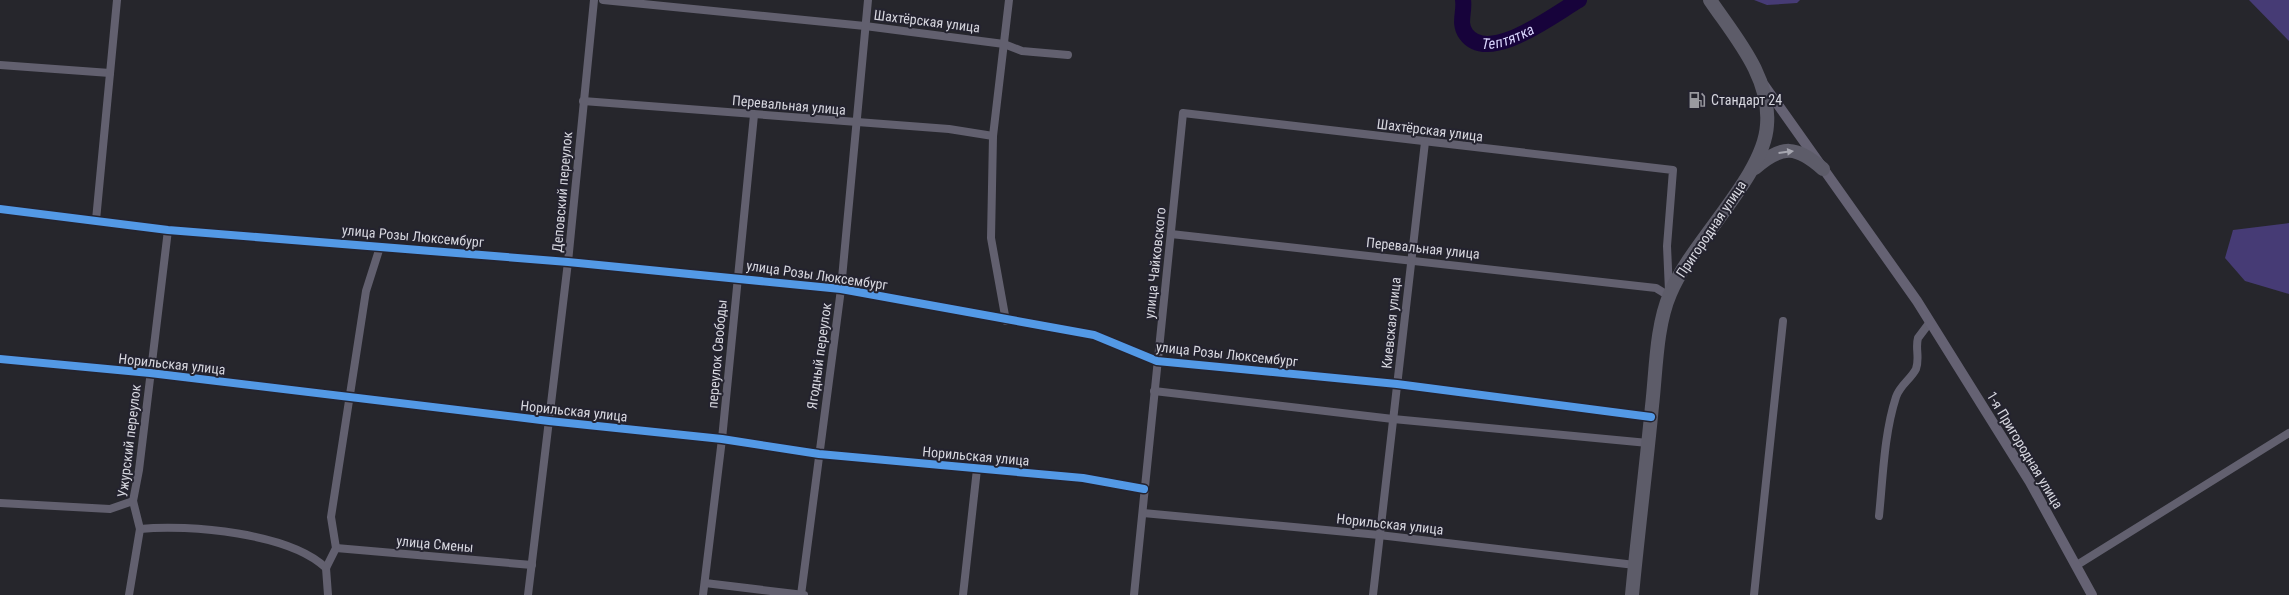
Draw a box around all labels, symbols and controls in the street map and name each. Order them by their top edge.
street label: Шахтёрская улица [873,7,981,35]
water label: Тептятка [1481,20,1537,53]
fuel station icon: Стандарт 24 [1687,90,1707,110]
street label: Перевальная улица [732,92,846,118]
place label: Стандарт 24 [1711,92,1782,108]
street label: Шахтёрская улица [1376,116,1484,144]
street label: Деповский переулок [549,131,575,253]
one-way arrow [1778,148,1794,156]
street label: Пригородная улица [1673,178,1749,280]
street label: улица Чайковского [1141,206,1169,320]
street label: улица Розы Люксембург [341,222,485,250]
street label: Перевальная улица [1365,234,1481,262]
street label: улица Розы Люксембург [745,257,889,293]
street label: Киевская улица [1378,276,1404,370]
street label: переулок Свободы [704,299,730,409]
street label: Ягодный переулок [804,301,834,410]
street label: улица Розы Люксембург [1155,339,1299,369]
street label: Норильская улица [118,350,226,378]
street label: Ужурский переулок [114,383,144,498]
street label: 1-я Пригородная улица [1984,389,2066,511]
street label: Норильская улица [520,397,628,425]
street label: Норильская улица [922,443,1030,469]
street label: Норильская улица [1336,510,1444,538]
street label: улица Смены [396,533,474,555]

